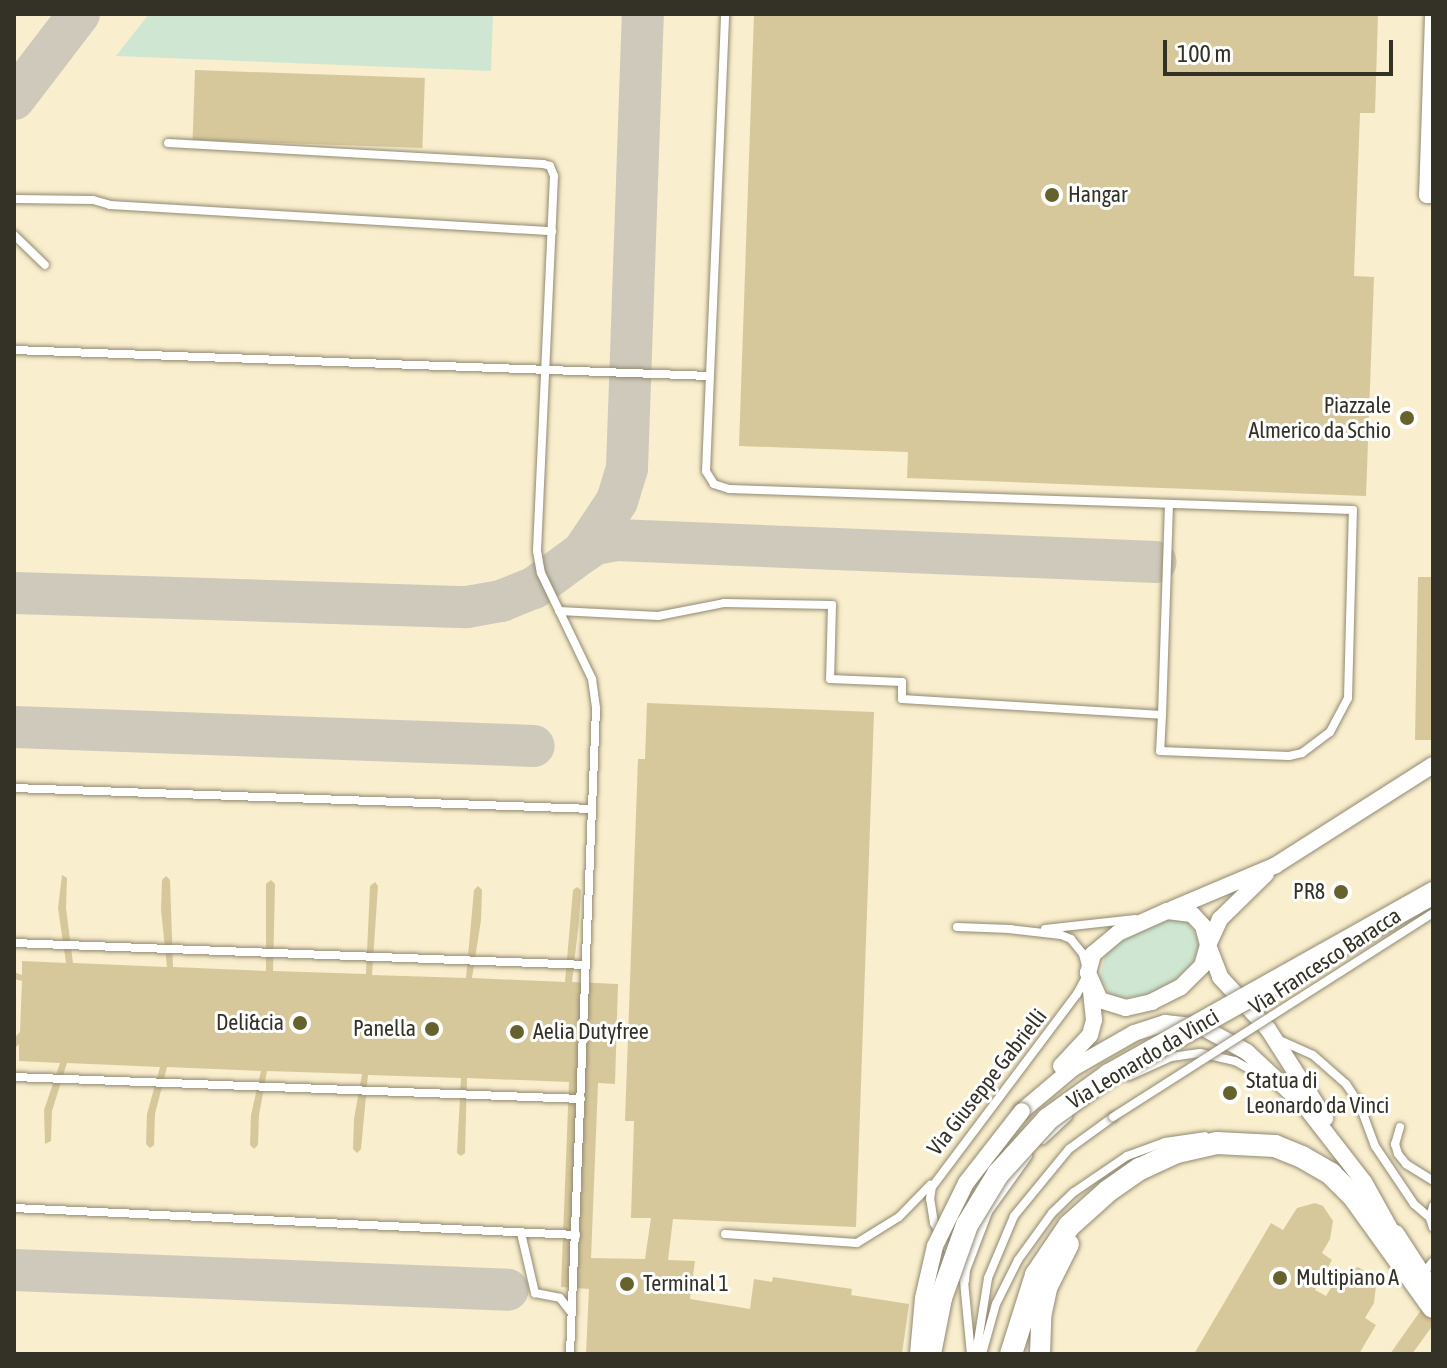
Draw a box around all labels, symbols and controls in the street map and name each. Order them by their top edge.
scale bar [1167,24,1397,74]
text: 100 m [1177,40,1231,67]
place label: Hangar [1068,182,1127,208]
marker: Hangar [1043,186,1061,204]
place label: Piazzale Almerico da Schio [1248,392,1391,444]
marker: Piazzale Almerico da Schio [1398,409,1416,427]
place label: PR8 [1293,879,1325,905]
marker: PR8 [1332,883,1350,901]
street label: Via Francesco Baracca [1244,902,1406,1020]
street label: Via Giuseppe Gabrielli [922,1003,1052,1161]
street label: Via Leonardo da Vinci [1062,1003,1224,1115]
place label: Deli&cia [216,1010,284,1036]
marker: Deli&cia [291,1014,309,1032]
place label: Panella [353,1016,416,1042]
place label: Aelia Dutyfree [533,1019,649,1045]
marker: Panella [423,1020,441,1038]
marker: Aelia Dutyfree [508,1023,526,1041]
place label: Statua di Leonardo da Vinci [1246,1067,1389,1118]
marker: Statua di Leonardo da Vinci [1221,1084,1239,1102]
place label: Multipiano A [1296,1265,1399,1291]
marker: Multipiano A [1271,1269,1289,1287]
place label: Terminal 1 [643,1271,729,1297]
marker: Terminal 1 [618,1275,636,1293]

